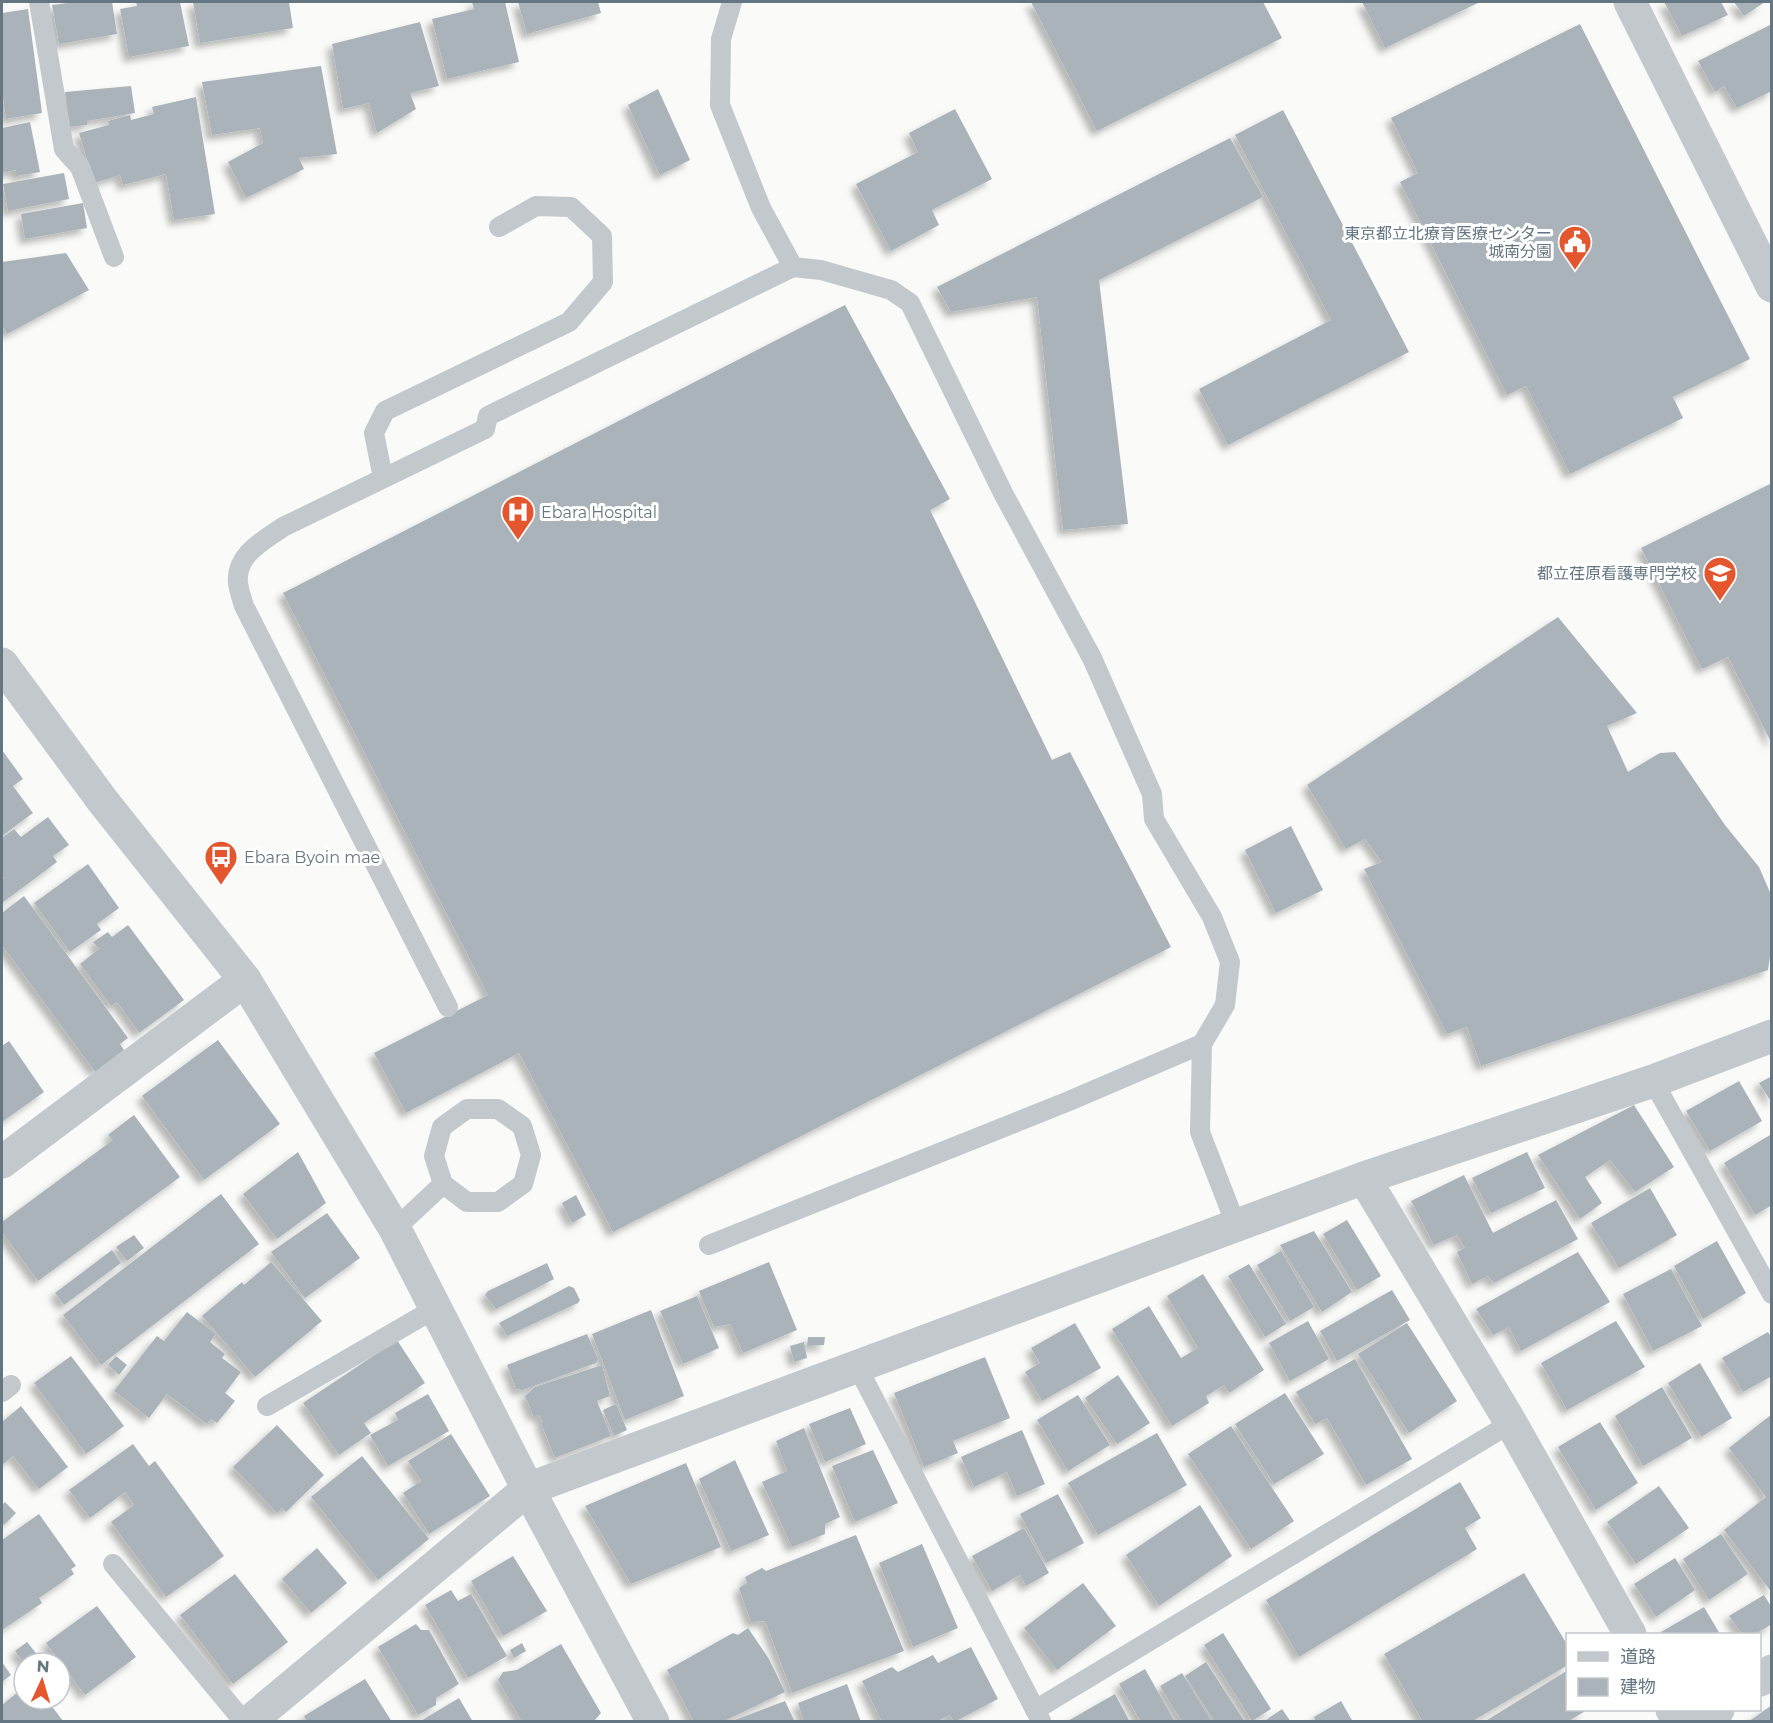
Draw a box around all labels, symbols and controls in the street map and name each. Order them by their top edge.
place label: 東京都立北療育医療センター 城南分園 [1344,224,1552,261]
public building icon: 東京都立北療育医療センター 城南分園 [1557,224,1593,271]
hospital icon: Ebara Hospital [500,494,536,541]
place label: Ebara Hospital [541,503,657,522]
school or university icon: 都立荏原看護専門学校 [1702,555,1738,602]
place label: 都立荏原看護専門学校 [1537,564,1697,583]
bus stop icon: Ebara Byoin mae [203,839,239,886]
place label: Ebara Byoin mae [244,848,380,867]
legend [1566,1633,1761,1711]
text: 道路 [1620,1646,1656,1668]
north arrow [12,1651,72,1711]
text: N [36,1657,50,1676]
text: 建物 [1620,1676,1656,1698]

